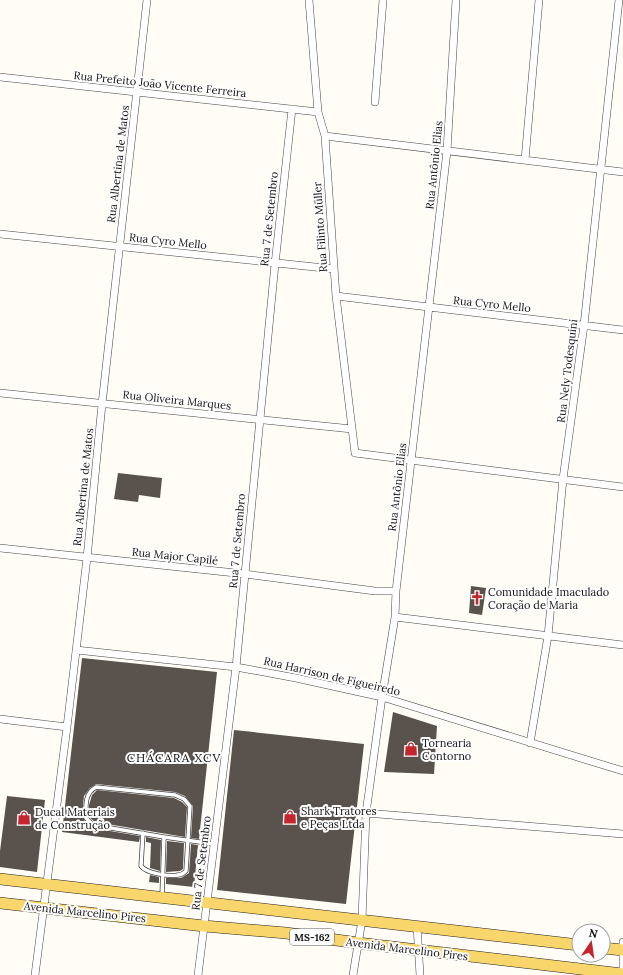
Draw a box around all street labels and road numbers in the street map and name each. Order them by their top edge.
street label: Rua Prefeito João Vicente Ferreira [73,68,247,100]
street label: Rua Albertina de Matos [104,104,132,224]
street label: Rua Antônio Elias [422,120,446,210]
street label: Rua 7 de Setembro [257,171,281,267]
street label: Rua Filinto Müller [310,181,330,273]
street label: Rua Cyro Mello [128,230,208,252]
street label: Rua Cyro Mello [452,293,532,315]
street label: Rua Nely Todesquini [554,318,580,424]
street label: Rua Oliveira Marques [122,387,232,413]
street label: Rua Albertina de Matos [70,427,96,547]
street label: Rua Antônio Elias [385,442,409,532]
street label: Rua 7 de Setembro [226,493,248,589]
street label: Rua Major Capilé [131,545,219,567]
street label: Rua Harrison de Figueiredo [262,653,402,699]
street label: Rua 7 de Setembro [188,815,214,911]
street label: Avenida Marcelino Pires [22,899,147,925]
road number: MS-162 [290,929,334,945]
street label: Avenida Marcelino Pires [344,934,469,963]

